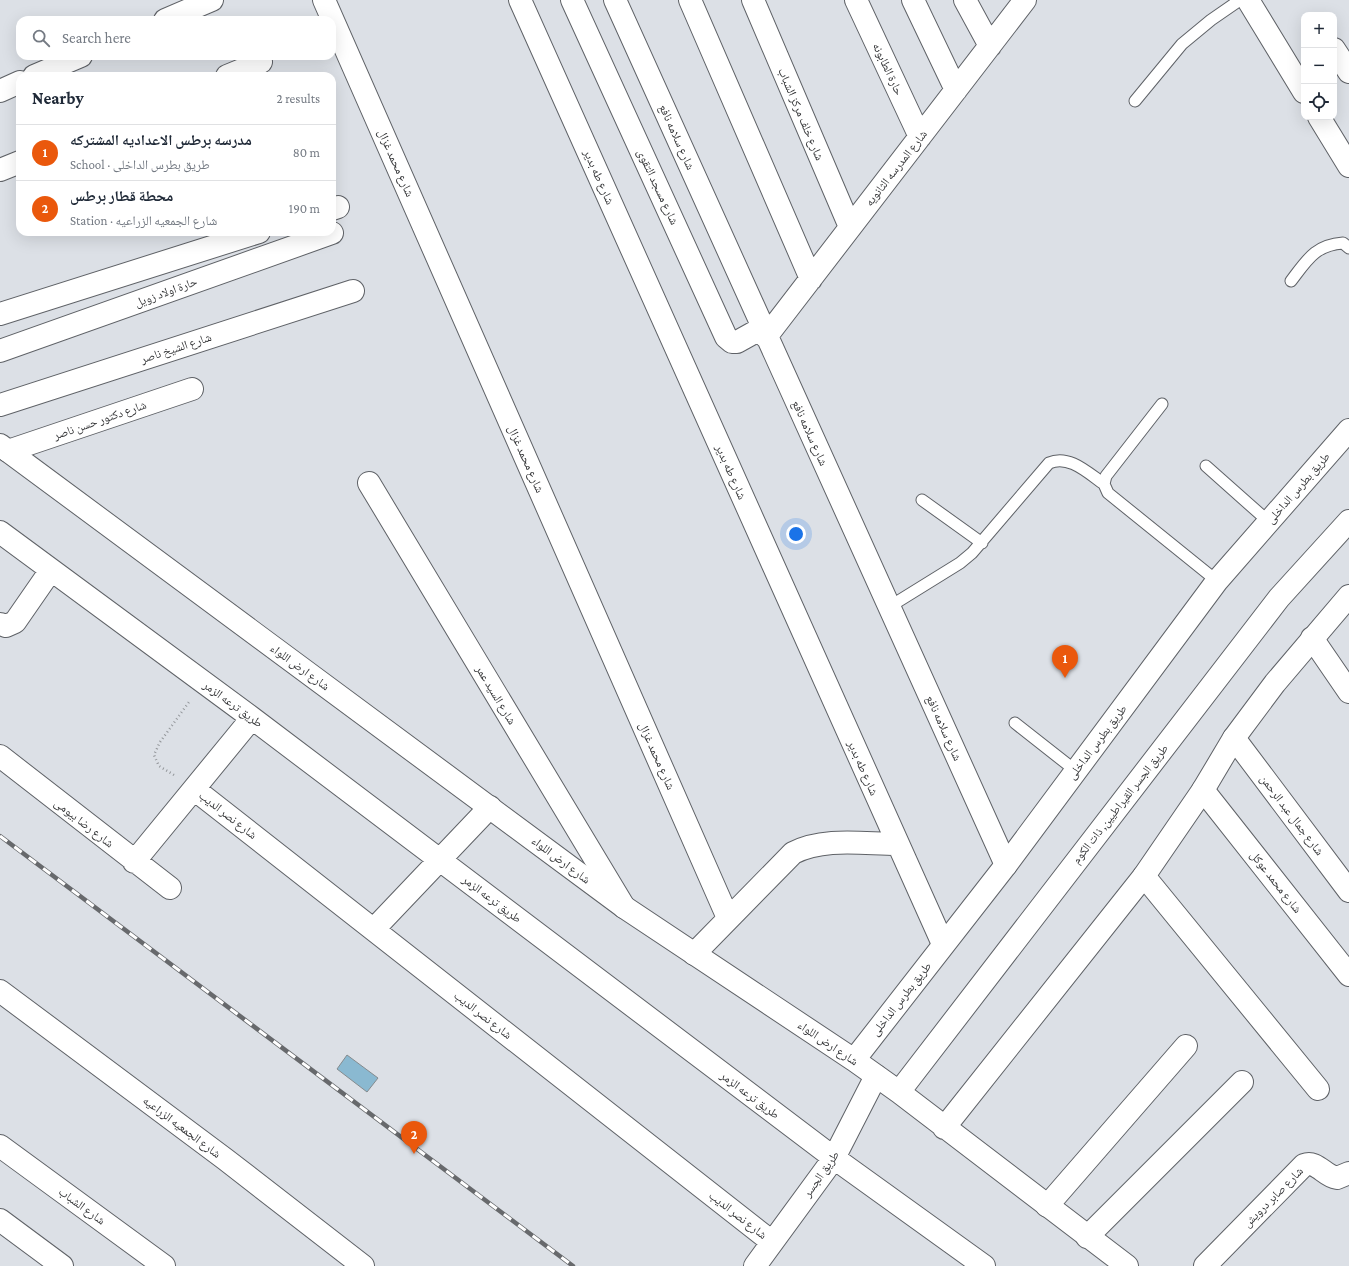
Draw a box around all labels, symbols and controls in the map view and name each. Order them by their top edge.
map controls [1301,12,1337,120]
button: + [1301,12,1337,48]
search box [16,16,336,60]
icon: search [30,27,52,49]
text: Search here [62,30,131,46]
street label: حارة الطابونه [869,41,906,98]
button: − [1301,48,1337,84]
street label: شارع خلف مركز الشباب [774,66,827,163]
button: locate [1301,84,1337,120]
text: Nearby [32,89,84,108]
text: 2 results [277,91,320,106]
street label: شارع سلامه نافع [655,102,698,173]
street label: شارع محمد غزال [374,127,417,199]
street label: شارع المدرسه الثانويه [862,127,931,209]
text: مدرسه برطس الاعداديه المشتركه [70,132,252,148]
text: 1 [43,145,47,160]
text: 80 m [293,145,320,160]
street label: شارع طه بدير [579,146,617,207]
street label: شارع مسجد التقوى [633,147,682,228]
text: School · طريق بطرس الداخلى [70,157,210,172]
text: محطة قطار برطس [70,188,173,204]
text: 2 [42,201,48,216]
text: 190 m [289,201,320,216]
text: Station · شارع الجمعيه الزراعيه [70,213,217,228]
street label: حارة اولاد زويل [133,274,200,310]
street label: شارع الشيخ ناصر [138,330,214,367]
street label: شارع دكتور حسن ناصر [51,398,149,444]
street label: شارع سلامه نافع [788,398,831,469]
street label: شارع محمد غزال [504,423,547,495]
street label: شارع طه بدير [711,441,749,502]
street label: طريق بطرس الداخلى [1263,449,1333,527]
your location [786,524,806,544]
street label: شارع ارض اللواء [267,641,333,694]
pin: 1 [1052,645,1078,678]
street label: شارع السيد عمر [471,662,519,728]
street label: طريق ترعه الزمر [200,677,266,730]
street label: شارع سلامه نافع [922,693,965,764]
street label: طريق بطرس الداخلى [1064,702,1130,782]
street label: شارع محمد غزال [635,720,678,792]
street label: شارع طه بدير [843,737,881,798]
street label: طريق الجسر القيراطيين, ذات الكوم [1069,741,1172,867]
street label: شارع جمال عبد الرحمن [1256,772,1327,859]
street label: شارع نصر الديب [196,788,260,843]
street label: شارع رضا بيومى [51,796,117,851]
street label: شارع ارض اللواء [528,833,593,888]
street label: شارع محمد عوكل [1247,848,1305,917]
street label: طريق ترعه الزمر [459,872,524,926]
street label: طريق بطرس الداخلى [868,959,934,1039]
street label: شارع نصر الديب [451,988,515,1043]
street label: شارع ارض اللواء [795,1018,861,1069]
street label: طريق ترعه الزمر [717,1068,782,1122]
street label: شارع الجمعيه الزراعيه [140,1093,224,1162]
pin: 2 [401,1121,427,1154]
street label: طريق الجسر [799,1148,842,1201]
street label: شارع صابر درويش [1240,1164,1307,1231]
street label: شارع الشباب [55,1184,108,1228]
street label: شارع نصر الديب [706,1188,770,1243]

